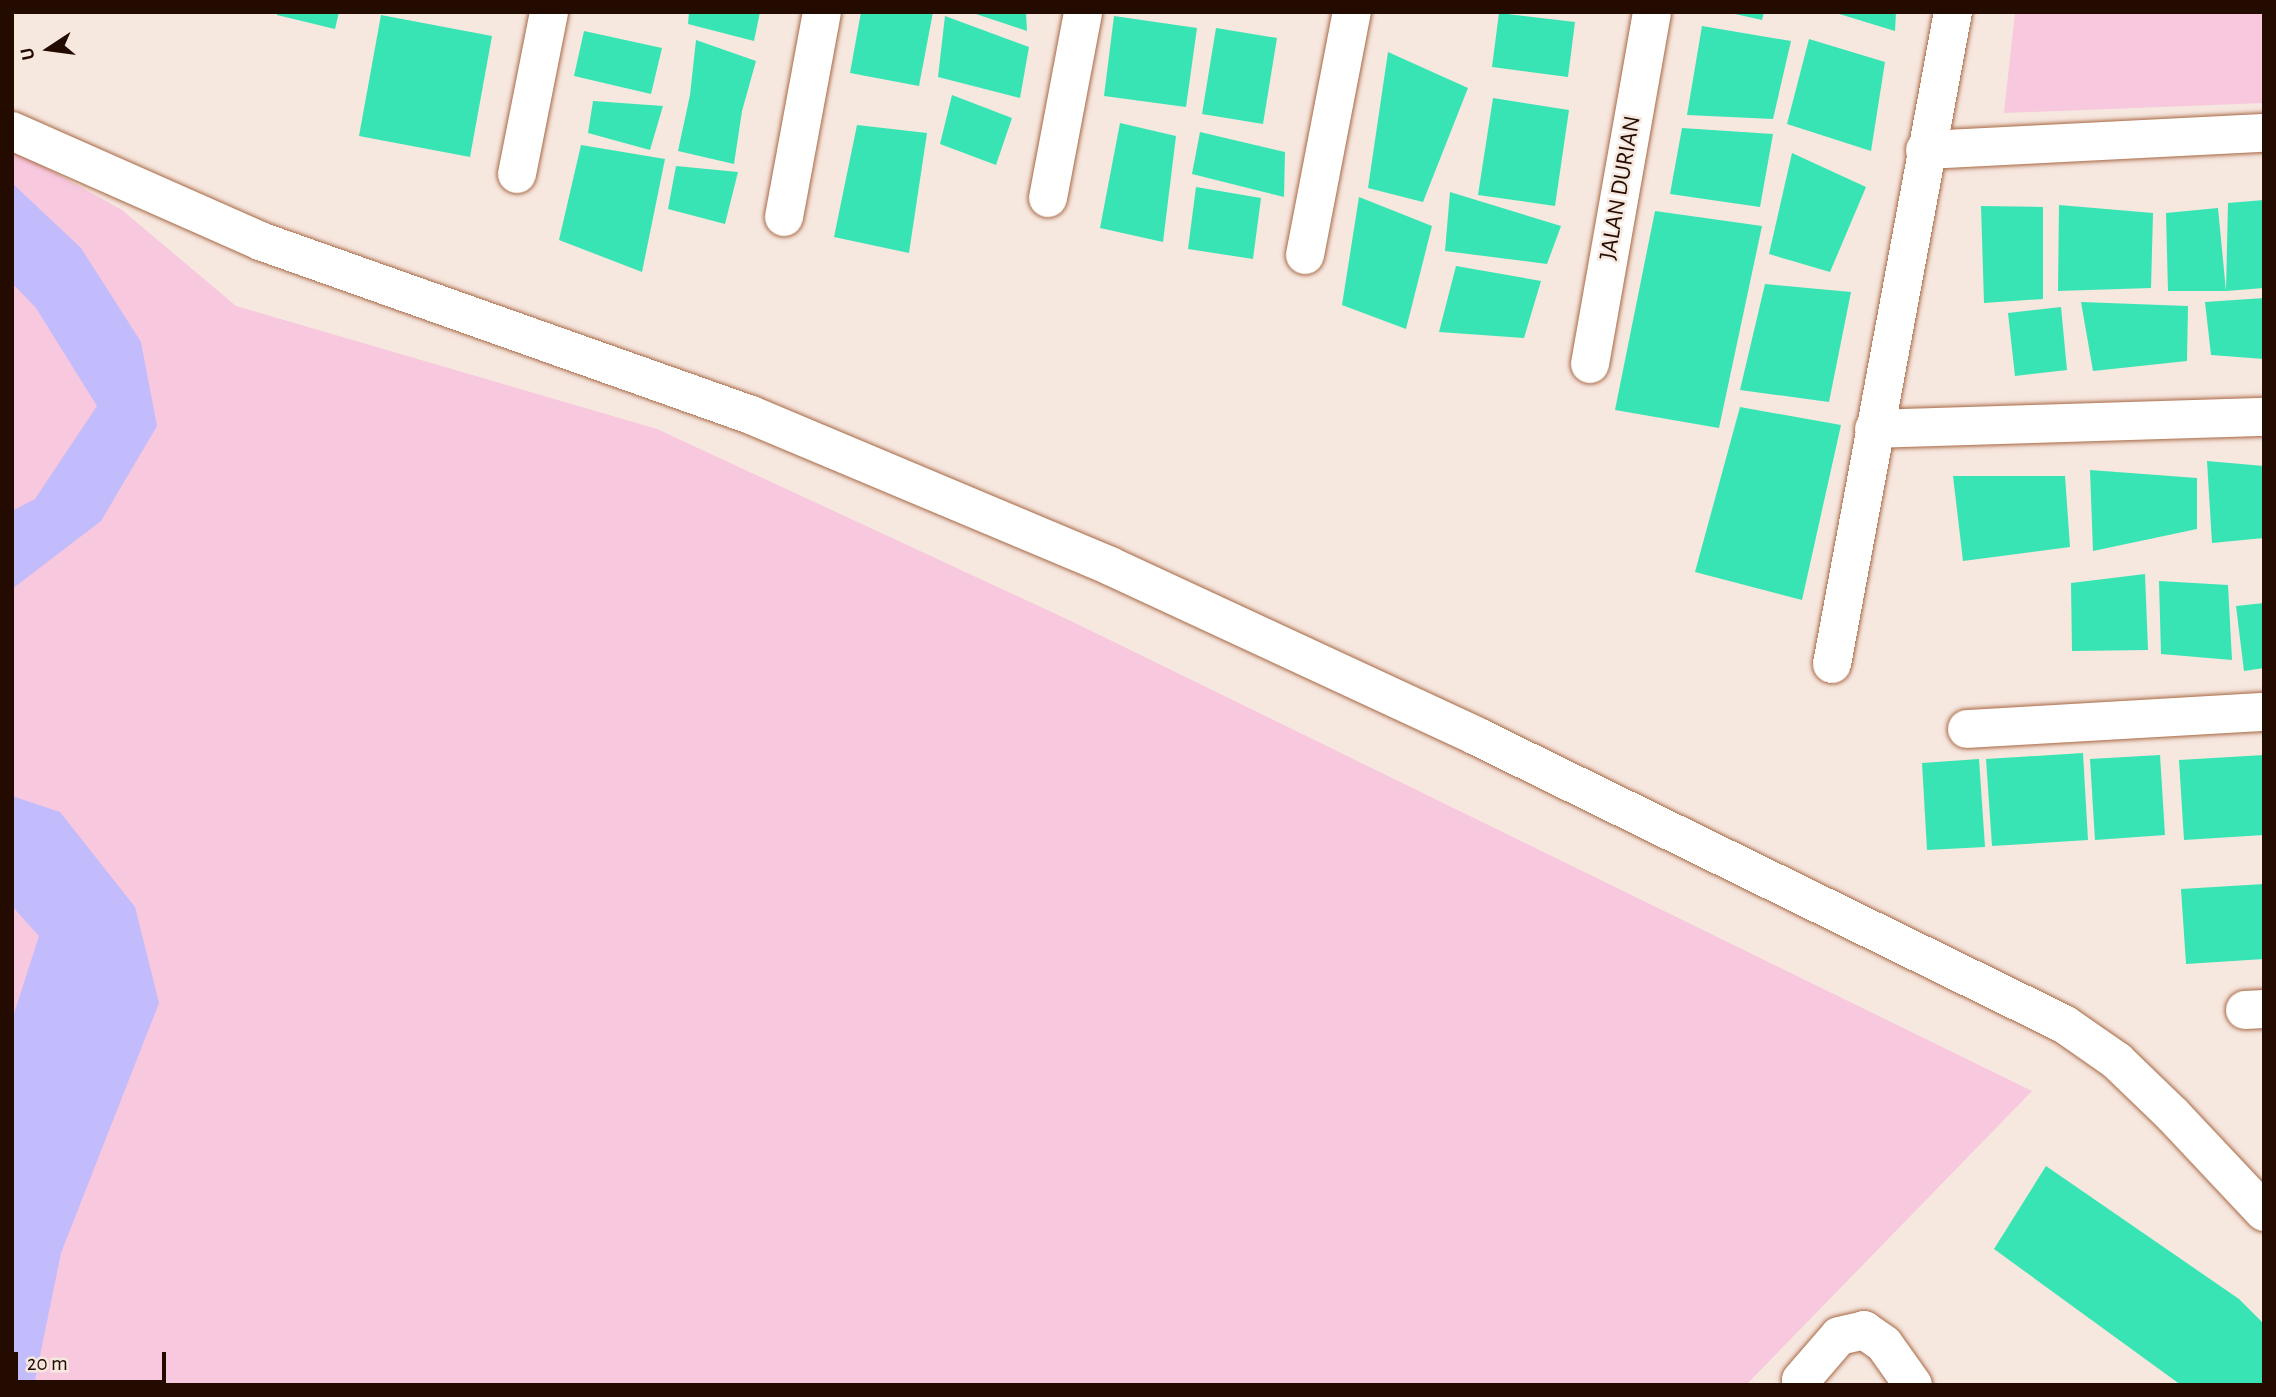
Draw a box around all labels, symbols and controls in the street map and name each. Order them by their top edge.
north arrow [14,14,84,84]
text: U [17,46,39,62]
street label: JALAN DURIAN [1594,114,1648,262]
scale bar [18,1338,170,1382]
text: 20 m [27,1353,68,1374]

